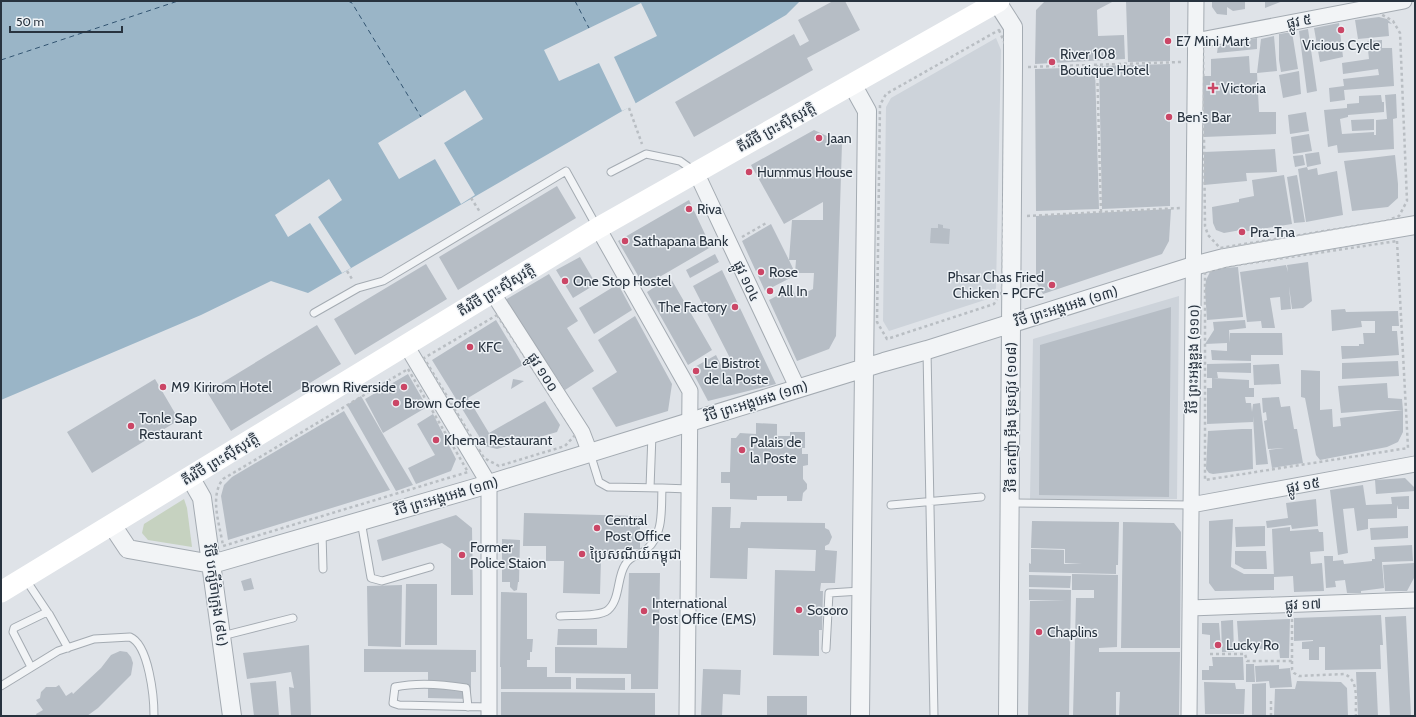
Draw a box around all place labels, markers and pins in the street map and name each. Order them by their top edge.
marker: Vicious Cycle [1336,25,1346,35]
place label: E7 Mini Mart [1176,32,1250,50]
marker: E7 Mini Mart [1163,36,1173,46]
place label: Vicious Cycle [1302,36,1380,54]
place label: River 108 Boutique Hotel [1060,45,1150,79]
marker: River 108 Boutique Hotel [1047,57,1057,67]
place label: Victoria [1221,79,1266,97]
marker: Victoria [1208,83,1218,93]
place label: Ben's Bar [1177,108,1231,126]
marker: Ben's Bar [1164,112,1174,122]
place label: Jaan [826,129,852,147]
marker: Jaan [814,133,824,143]
place label: Hummus House [757,163,853,181]
marker: Hummus House [744,167,754,177]
place label: Riva [697,200,722,218]
marker: Riva [684,204,694,214]
place label: Pra-Tna [1250,223,1295,241]
marker: Pra-Tna [1237,227,1247,237]
place label: Sathapana Bank [633,232,729,250]
marker: Sathapana Bank [620,236,630,246]
place label: Rose [769,263,798,281]
marker: Rose [756,267,766,277]
place label: Phsar Chas Fried Chicken - PCFC [947,268,1044,302]
place label: One Stop Hostel [573,272,672,290]
marker: One Stop Hostel [560,276,570,286]
marker: Phsar Chas Fried Chicken - PCFC [1047,280,1057,290]
place label: All In [778,282,808,300]
marker: All In [765,286,775,296]
place label: The Factory [658,298,727,316]
marker: The Factory [730,302,740,312]
place label: KFC [478,338,502,356]
marker: KFC [465,342,475,352]
place label: Le Bistrot de la Poste [704,354,768,388]
marker: Le Bistrot de la Poste [691,366,701,376]
place label: M9 Kirirom Hotel [171,378,273,396]
place label: Brown Riverside [301,378,396,396]
marker: M9 Kirirom Hotel [158,382,168,392]
marker: Brown Riverside [399,382,409,392]
place label: Brown Cofee [404,394,480,412]
marker: Brown Cofee [391,398,401,408]
place label: Tonle Sap Restaurant [139,409,203,443]
marker: Tonle Sap Restaurant [126,421,136,431]
place label: Khema Restaurant [444,431,553,449]
place label: Palais de la Poste [750,433,801,467]
marker: Khema Restaurant [431,435,441,445]
marker: Palais de la Poste [737,445,747,455]
place label: Central Post Office [605,511,671,545]
marker: Central Post Office [592,523,602,533]
place label: Former Police Staion [470,538,546,572]
place label: ប្រៃសណីយ៍កម្ពុជា [590,545,681,566]
marker: ប្រៃសណីយ៍កម្ពុជា [577,549,587,559]
marker: Former Police Staion [457,550,467,560]
place label: International Post Office (EMS) [652,594,756,628]
place label: Sosoro [807,601,849,619]
marker: Sosoro [794,605,804,615]
marker: International Post Office (EMS) [639,606,649,616]
place label: Chaplins [1047,623,1098,641]
marker: Chaplins [1034,627,1044,637]
place label: Lucky Ro [1226,636,1279,654]
marker: Lucky Ro [1213,640,1223,650]

